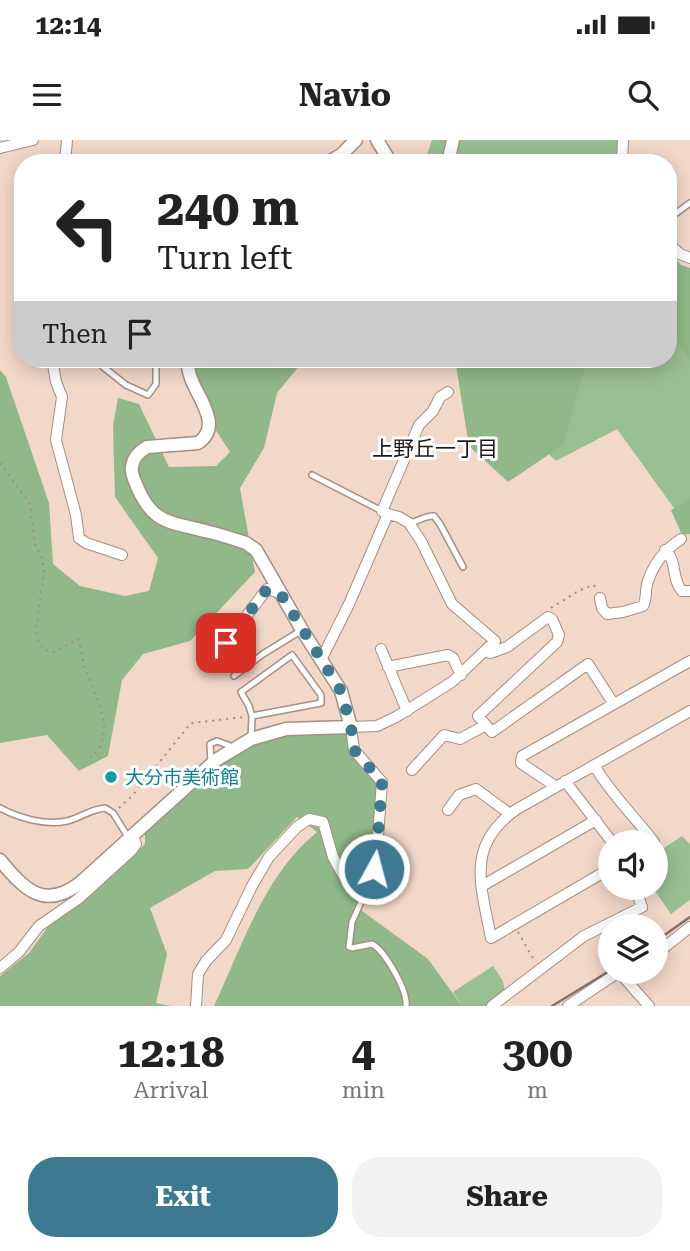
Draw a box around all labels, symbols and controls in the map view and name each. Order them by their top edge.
text: 12:14 [35,10,101,40]
icon: menu [28,76,66,114]
text: Navio [299,76,391,114]
icon: search [624,76,662,114]
text: 240 m [157,180,299,237]
icon: left [42,182,133,273]
text: Turn left [157,239,292,277]
icon: arrive [121,315,159,353]
text: Then [42,319,107,349]
district label: 上野丘一丁目 [372,437,498,461]
pin [196,613,256,673]
icon: arrive [207,624,245,662]
place label: 大分市美術館 [125,766,239,789]
marker: 大分市美術館 [103,769,119,785]
map controls [598,830,668,984]
button: sound [598,830,668,900]
position arrow [337,832,411,906]
button: layers [598,914,668,984]
text: 12:18 [117,1028,224,1077]
text: 4 [352,1028,375,1077]
text: 300 [502,1028,573,1077]
text: Arrival [133,1077,208,1104]
text: min [342,1077,385,1104]
text: m [527,1077,548,1104]
button: Exit [28,1157,338,1237]
button: Share [352,1157,662,1237]

